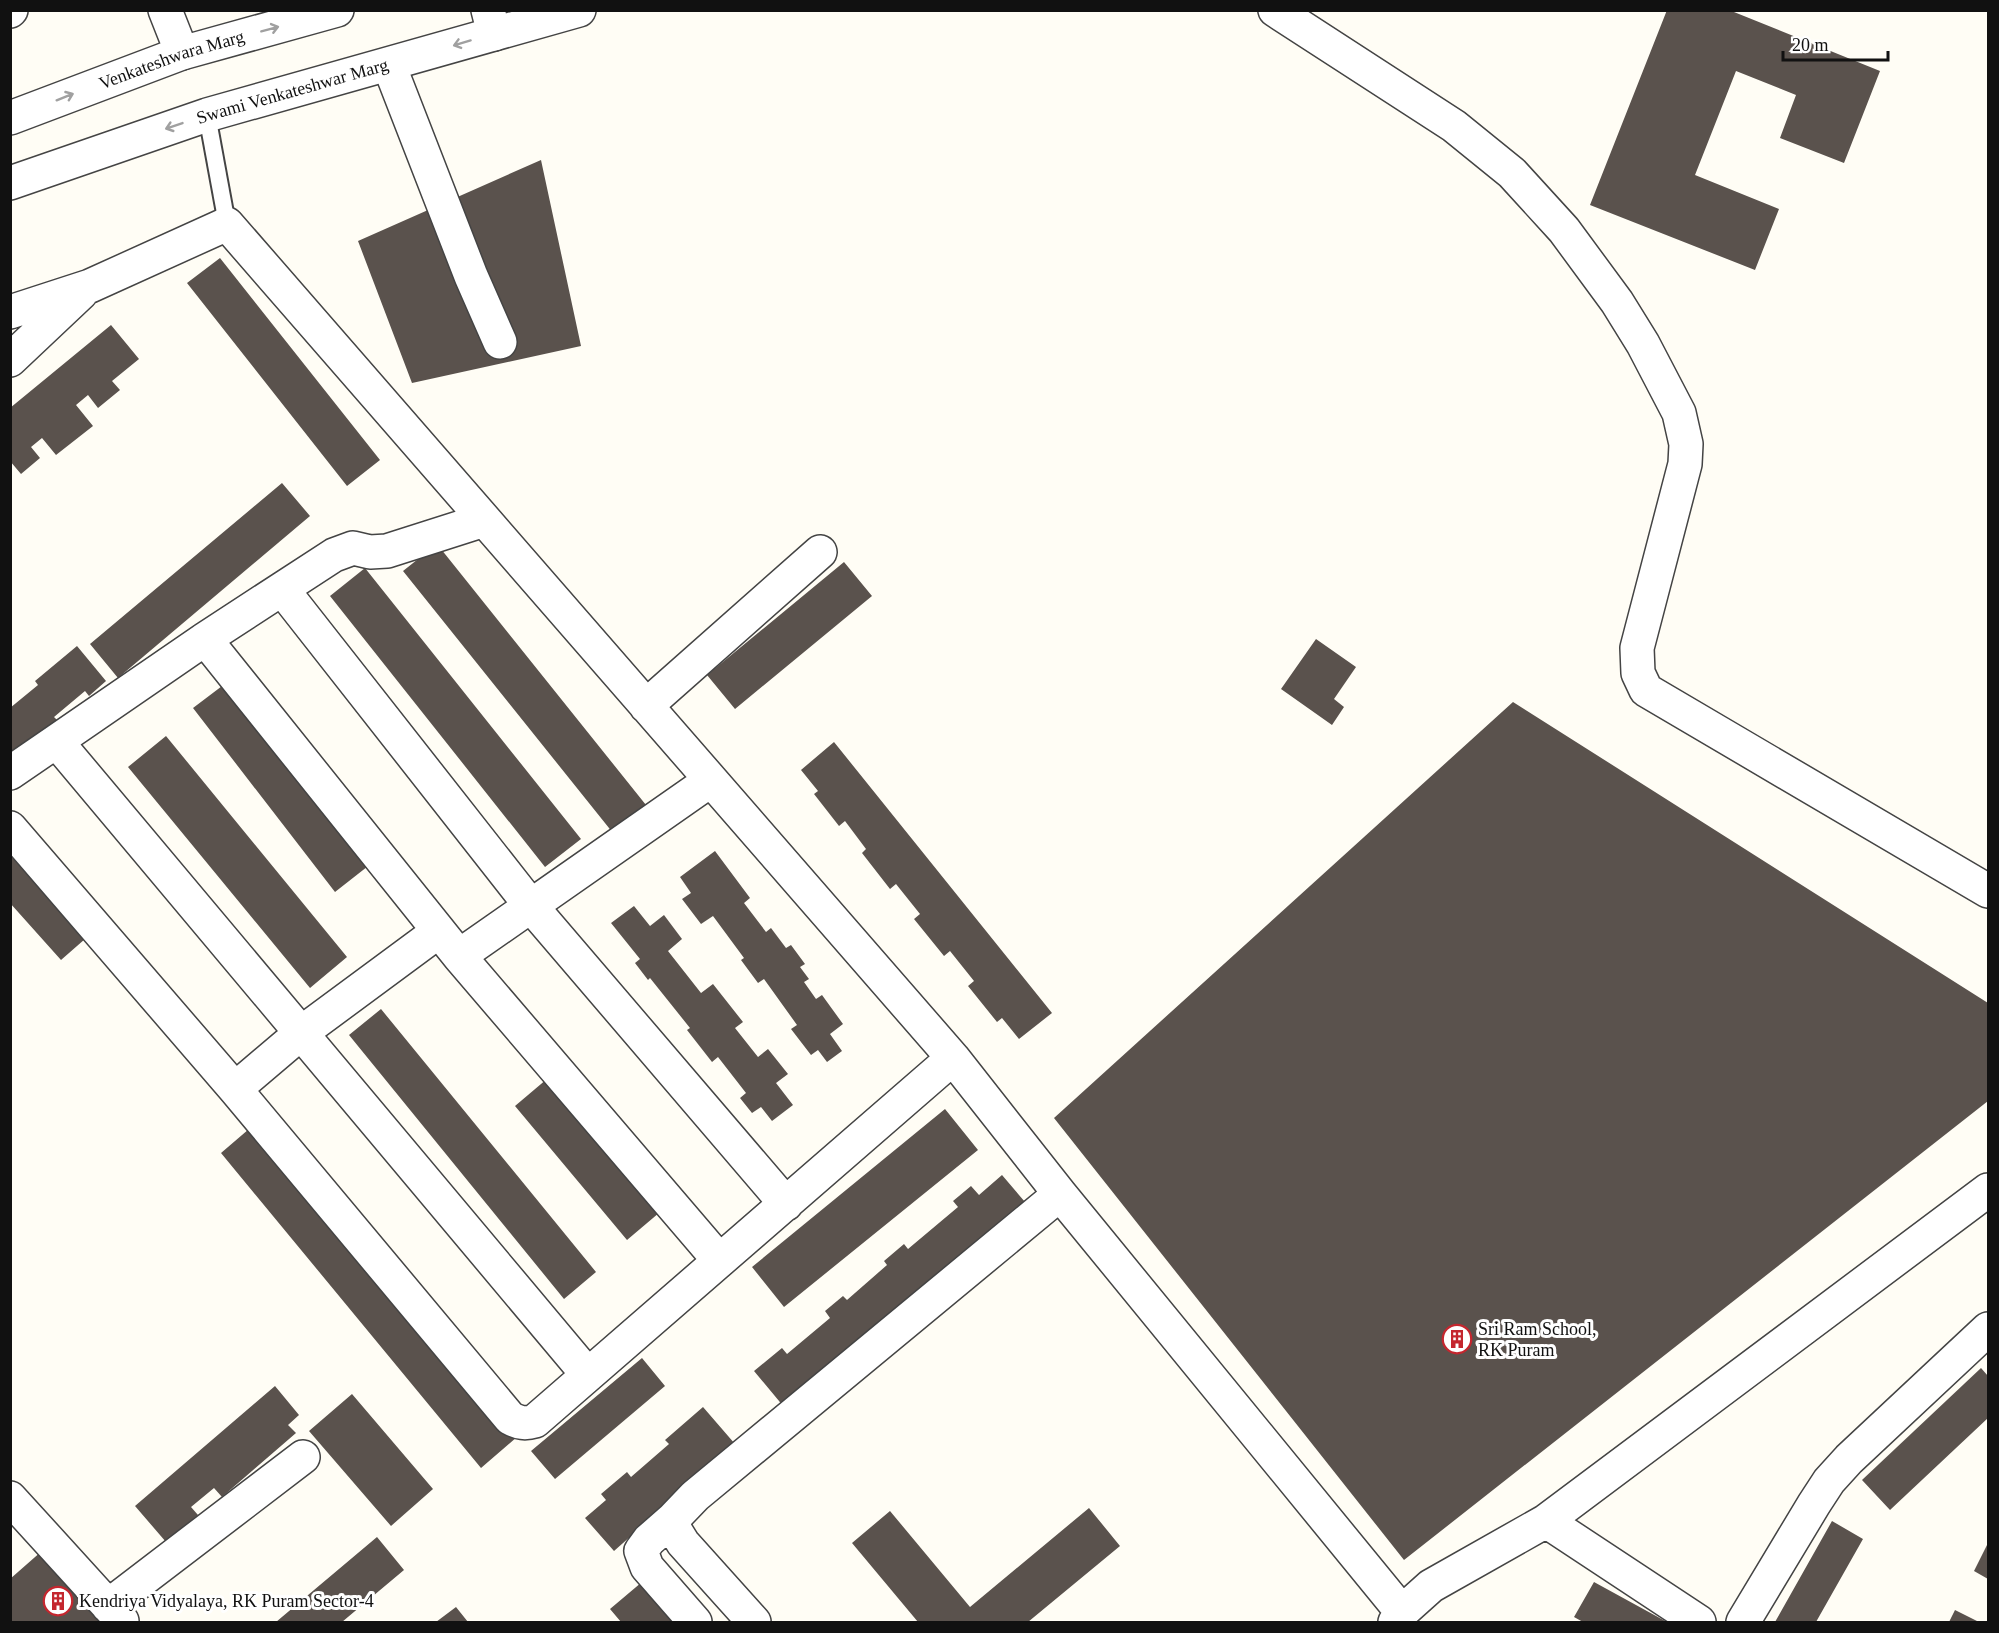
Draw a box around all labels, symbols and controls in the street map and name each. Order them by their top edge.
one-way arrow [260,23,279,34]
scale bar [1783,24,1888,62]
street label: Venkateshwara Marg [96,26,247,93]
text: 20 m [1792,35,1829,55]
one-way arrow [453,38,472,49]
street label: Swami Venkateshwar Marg [194,54,390,128]
one-way arrow [55,91,74,102]
one-way arrow [165,122,183,133]
place label: Sri Ram School, RK Puram [1478,1319,1597,1360]
building icon: Sri Ram School, RK Puram [1441,1323,1473,1355]
building icon: Kendriya Vidyalaya, RK Puram Sector-4 [42,1585,74,1617]
place label: Kendriya Vidyalaya, RK Puram Sector-4 [79,1591,374,1611]

